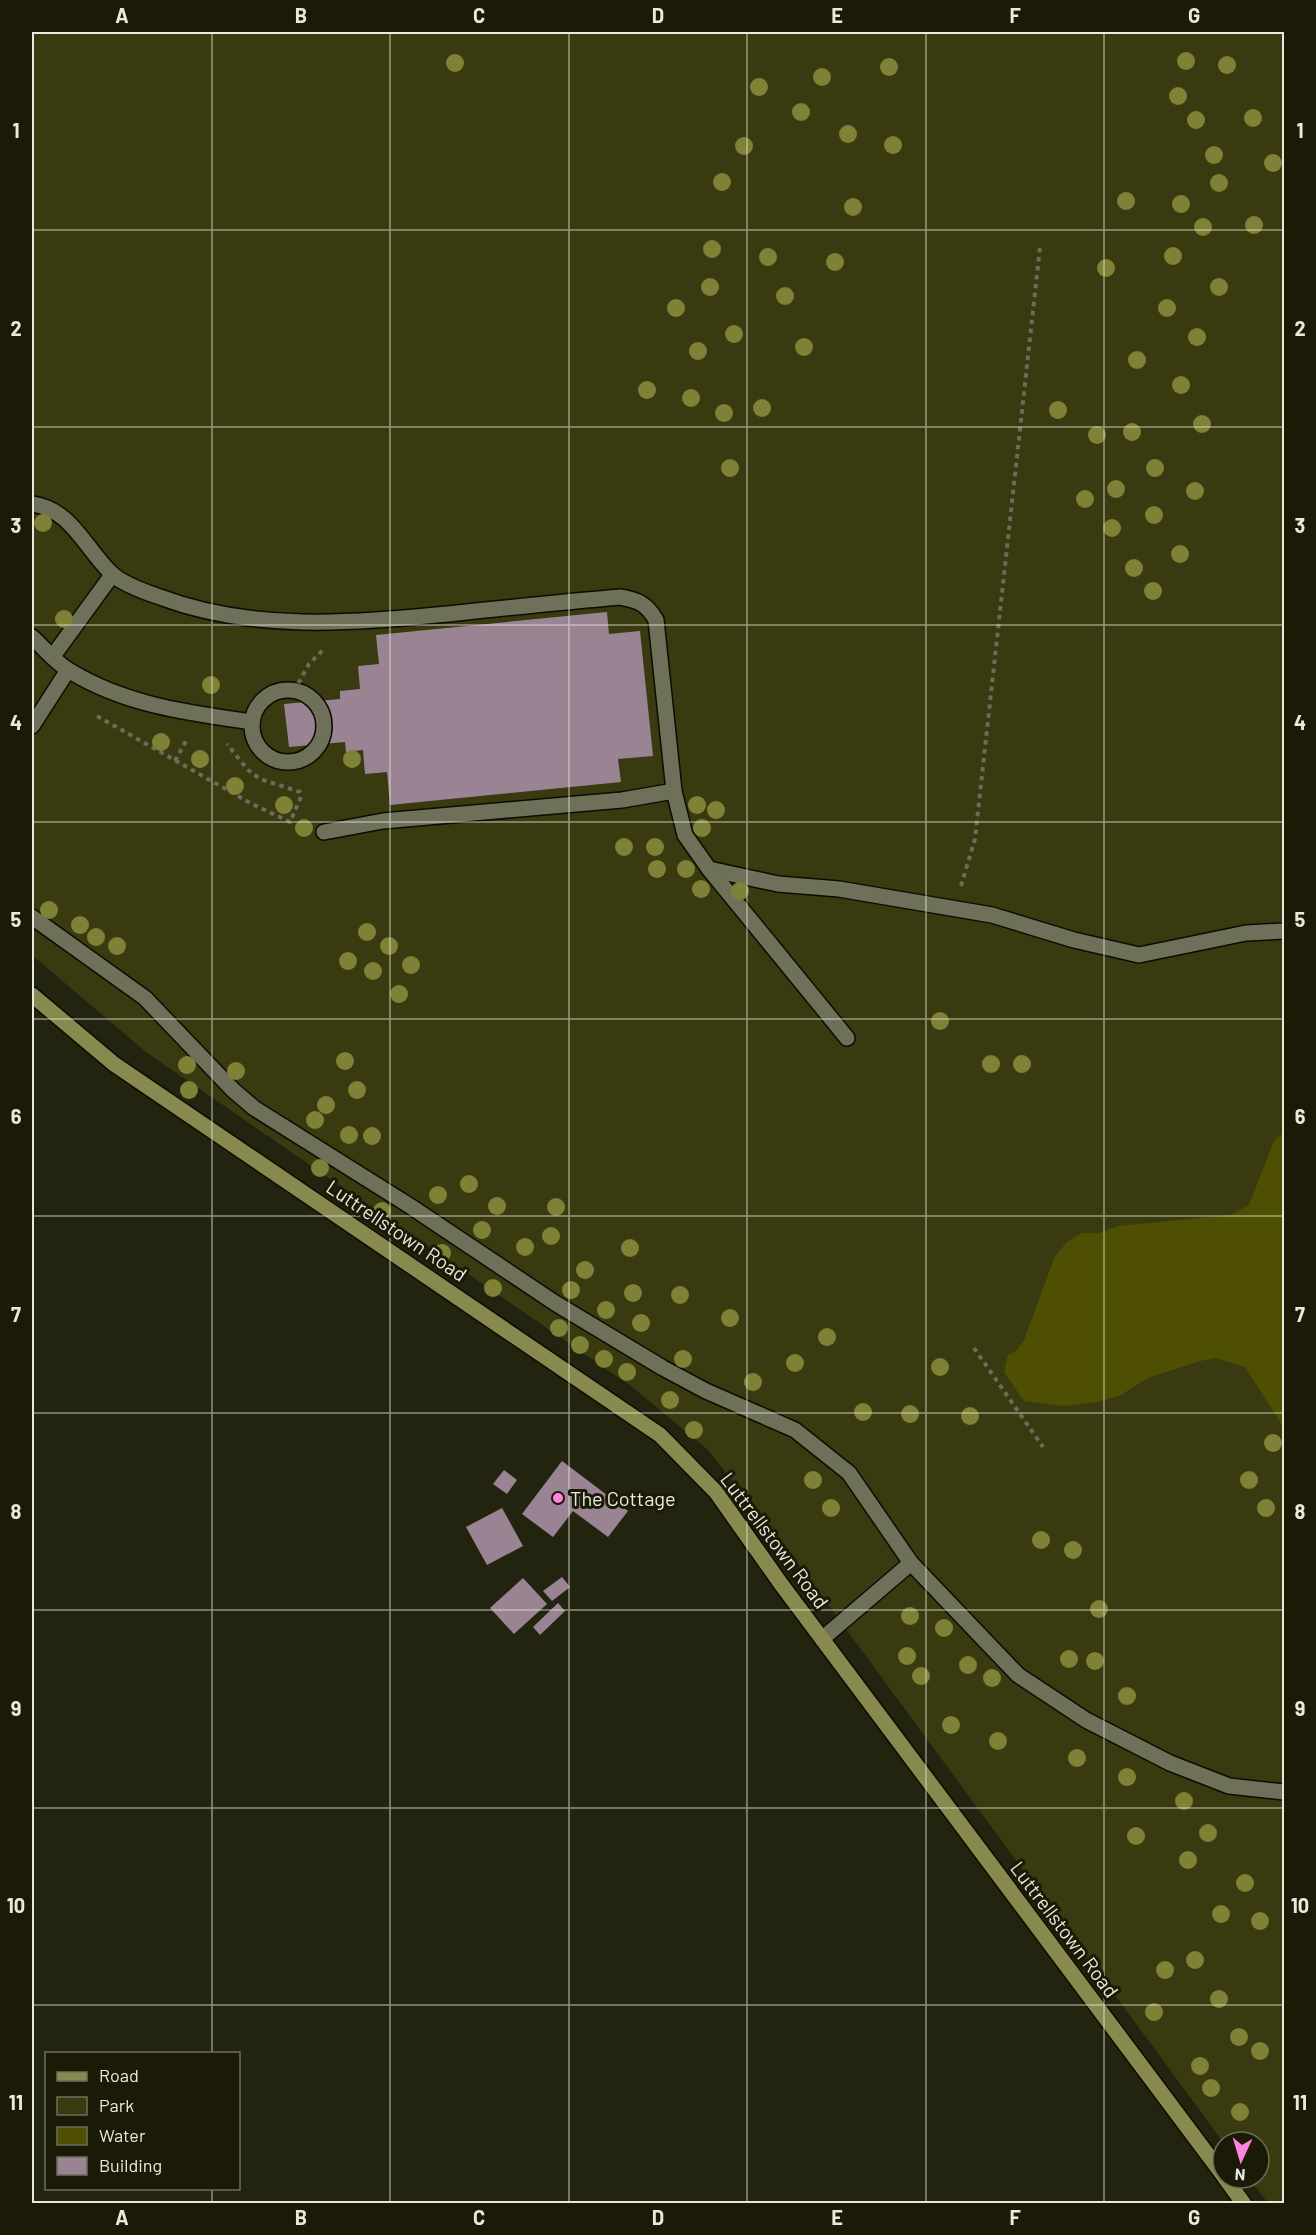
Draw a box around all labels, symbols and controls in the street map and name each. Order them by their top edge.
text: A [115,3,129,27]
text: B [295,3,307,27]
text: C [473,3,485,27]
text: D [652,3,664,27]
text: E [831,3,843,27]
text: F [1009,3,1021,27]
text: G [1188,3,1200,27]
text: 1 [12,118,20,142]
text: 1 [1296,118,1304,142]
text: 2 [10,316,22,340]
text: 2 [1294,316,1306,340]
text: 3 [11,513,21,537]
text: 3 [1295,513,1305,537]
text: 4 [10,710,22,734]
text: 4 [1294,710,1306,734]
text: 5 [11,907,22,931]
text: 5 [1295,907,1306,931]
text: 6 [11,1104,22,1128]
text: 6 [1295,1104,1306,1128]
street label: Luttrellstown Road [322,1174,472,1286]
text: 7 [11,1302,21,1326]
text: 7 [1295,1302,1305,1326]
street label: Luttrellstown Road [716,1467,834,1613]
place label: The Cottage [570,1486,676,1510]
marker: The Cottage [551,1491,565,1505]
text: 8 [11,1499,22,1523]
text: 8 [1295,1499,1306,1523]
text: 9 [11,1696,21,1720]
text: 9 [1295,1696,1305,1720]
street label: Luttrellstown Road [1006,1856,1124,2002]
text: 10 [7,1893,25,1917]
text: 10 [1291,1893,1309,1917]
legend [45,2052,240,2190]
text: Road [99,2064,139,2086]
text: 11 [9,2090,23,2114]
text: 11 [1293,2090,1307,2114]
text: Park [99,2094,134,2116]
text: Water [99,2124,146,2146]
north arrow [1211,2130,1271,2190]
text: Building [99,2154,162,2176]
text: N [1234,2166,1246,2185]
text: A [115,2205,129,2229]
text: B [295,2205,307,2229]
text: C [473,2205,485,2229]
text: D [652,2205,664,2229]
text: E [831,2205,843,2229]
text: F [1009,2205,1021,2229]
text: G [1188,2205,1200,2229]

